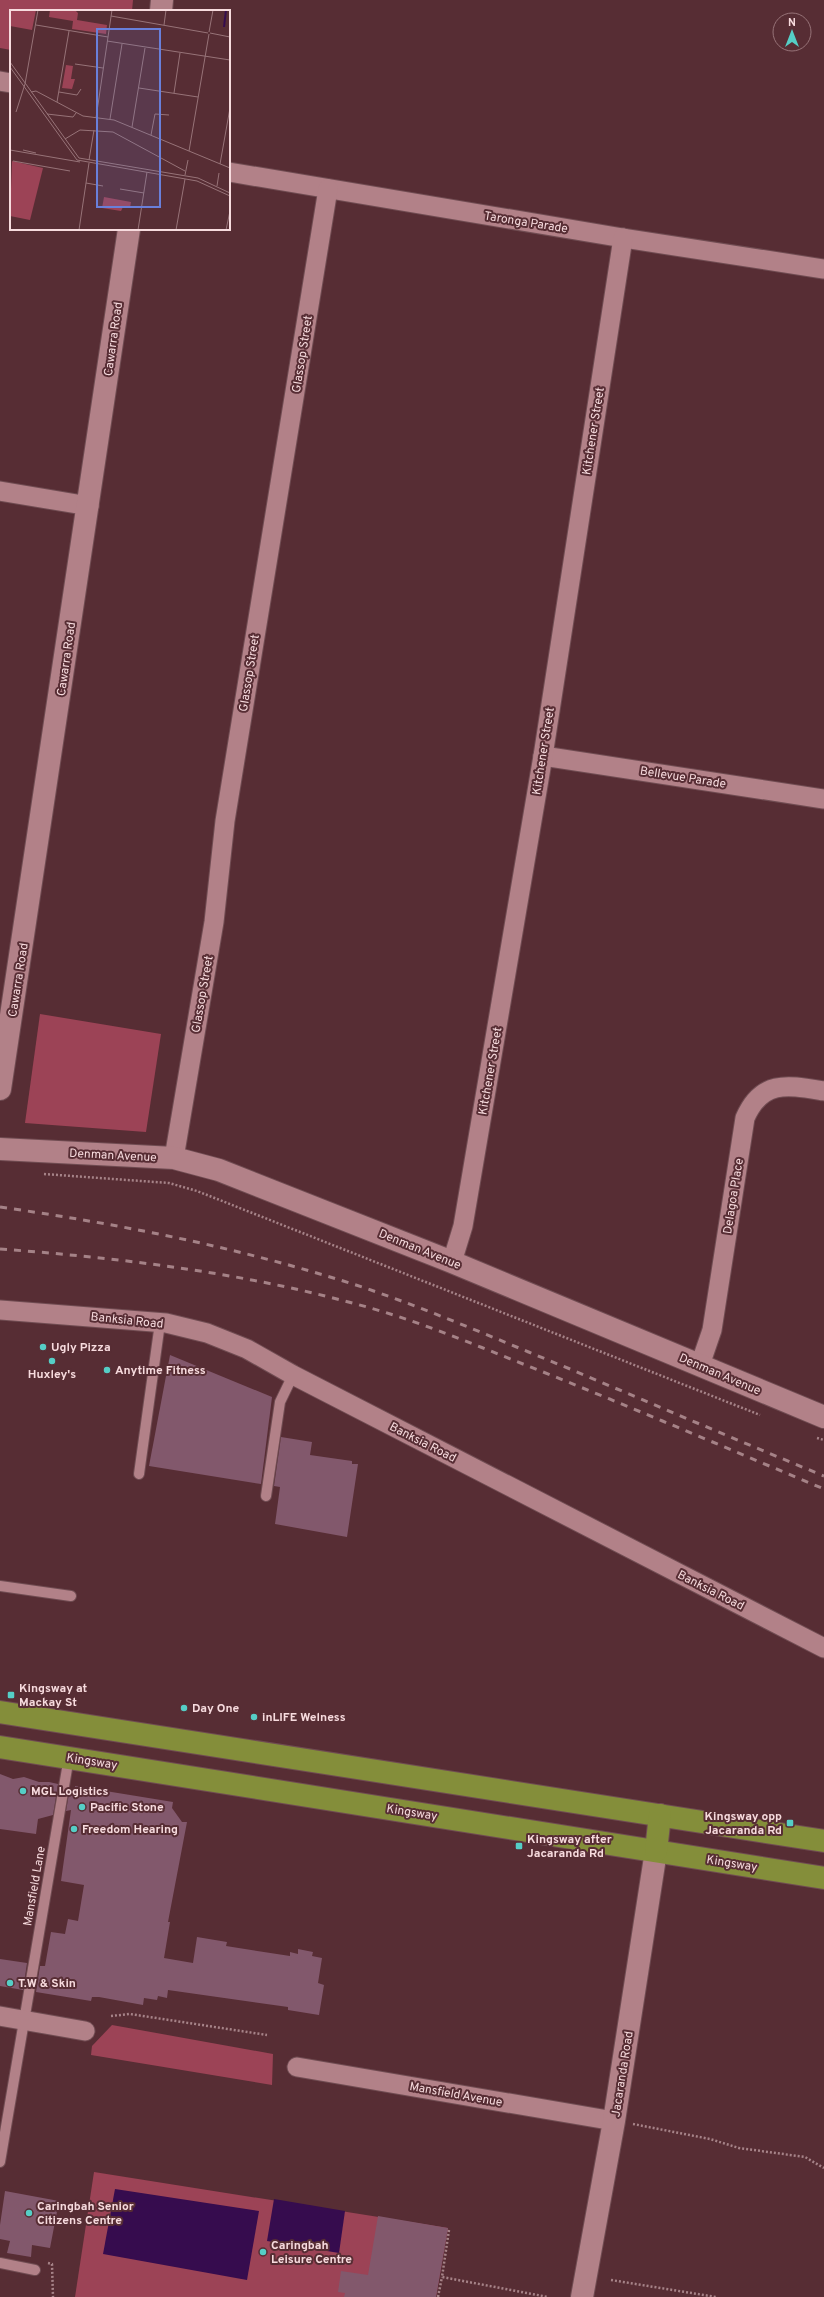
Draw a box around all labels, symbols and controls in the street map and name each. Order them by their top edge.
inset map [10,10,230,230]
north arrow [772,12,812,52]
text: N [788,16,796,30]
street label: Taronga Parade [483,208,569,237]
street label: Cawarra Road [101,301,127,377]
street label: Glassop Street [289,314,317,394]
street label: Kitchener Street [579,386,609,476]
street label: Cawarra Road [54,621,80,697]
street label: Glassop Street [236,633,264,713]
street label: Kitchener Street [529,706,559,796]
street label: Bellevue Parade [639,763,727,793]
street label: Cawarra Road [5,942,33,1018]
street label: Glassop Street [188,954,218,1034]
street label: Kitchener Street [475,1026,507,1116]
street label: Denman Avenue [69,1146,157,1166]
street label: Delagoa Place [720,1157,748,1235]
street label: Denman Avenue [376,1226,463,1274]
street label: Banksia Road [90,1309,164,1333]
place label: Ugly Pizza [51,1340,111,1356]
marker: Ugly Pizza [38,1342,48,1352]
street label: Denman Avenue [676,1350,763,1399]
marker: Huxley's [47,1356,57,1366]
place label: Anytime Fitness [115,1363,206,1379]
marker: Anytime Fitness [102,1365,112,1375]
place label: Huxley's [28,1367,76,1383]
street label: Banksia Road [386,1419,459,1467]
street label: Banksia Road [674,1567,747,1615]
place label: Kingsway at Mackay St [19,1681,87,1711]
marker: Kingsway at Mackay St [6,1690,16,1700]
place label: Day One [192,1701,240,1717]
marker: Day One [179,1703,189,1713]
place label: inLIFE Welness [262,1710,346,1726]
marker: inLIFE Welness [249,1712,259,1722]
street label: Kingsway [65,1750,118,1774]
place label: MGL Logistics [31,1784,108,1800]
marker: MGL Logistics [18,1786,28,1796]
place label: Pacific Stone [90,1800,164,1816]
street label: Kingsway [385,1801,438,1825]
marker: Pacific Stone [77,1802,87,1812]
place label: Kingsway opp Jacaranda Rd [705,1809,782,1839]
marker: Kingsway opp Jacaranda Rd [785,1818,795,1828]
place label: Freedom Hearing [82,1822,178,1838]
marker: Freedom Hearing [69,1824,79,1834]
place label: Kingsway after Jacaranda Rd [527,1832,612,1862]
marker: Kingsway after Jacaranda Rd [514,1841,524,1851]
street label: Mansfield Lane [20,1845,50,1927]
street label: Kingsway [705,1852,758,1876]
place label: T.W & Skin [18,1976,76,1992]
marker: T.W & Skin [5,1978,15,1988]
street label: Jacaranda Road [608,2030,638,2118]
street label: Mansfield Avenue [408,2079,503,2111]
place label: Caringbah Senior Citizens Centre [37,2199,134,2229]
marker: Caringbah Senior Citizens Centre [24,2208,34,2218]
place label: Caringbah Leisure Centre [271,2238,352,2268]
marker: Caringbah Leisure Centre [258,2247,268,2257]

